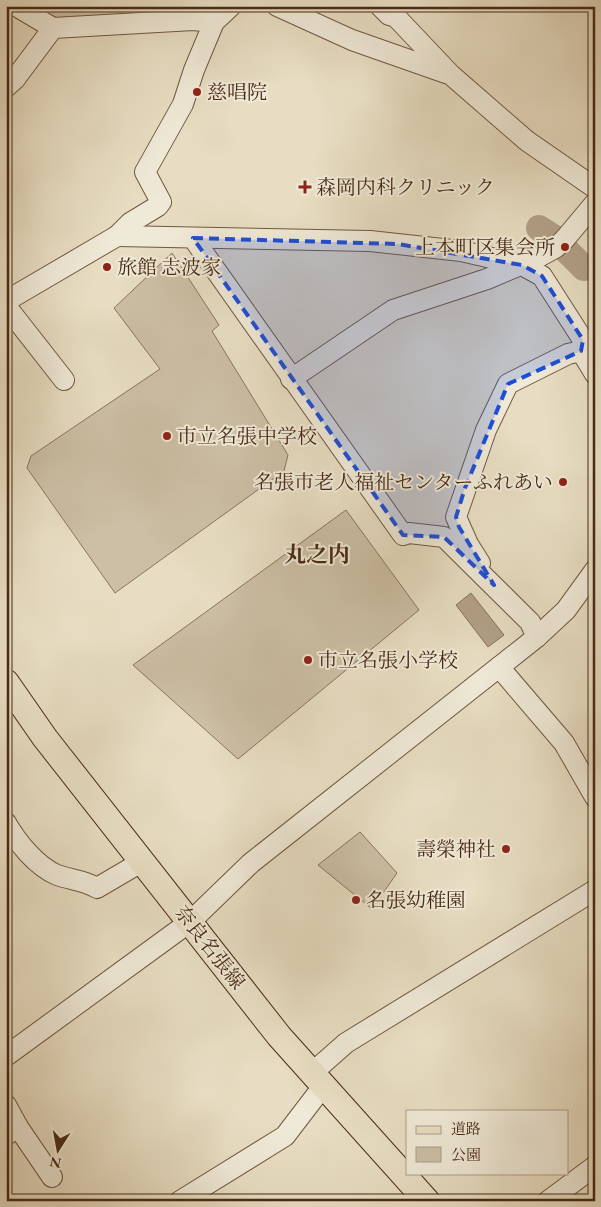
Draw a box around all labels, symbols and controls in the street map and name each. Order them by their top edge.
place label: 慈唱院 [207,79,267,105]
marker: 慈唱院 [191,86,203,98]
place label: 森岡内科クリニック [316,174,495,200]
marker: 森岡内科クリニック [298,180,312,194]
place label: 上本町区集会所 [415,234,555,260]
marker: 上本町区集会所 [559,241,571,253]
place label: 旅館 志波家 [117,254,221,280]
marker: 旅館 志波家 [101,261,113,273]
place label: 市立名張中学校 [177,423,317,449]
marker: 市立名張中学校 [161,430,173,442]
place label: 名張市老人福祉センターふれあい [254,469,553,495]
marker: 名張市老人福祉センターふれあい [557,476,569,488]
district label: 丸之内 [284,540,350,569]
place label: 市立名張小学校 [318,647,458,673]
marker: 市立名張小学校 [302,654,314,666]
place label: 壽榮神社 [416,836,496,862]
marker: 壽榮神社 [500,843,512,855]
place label: 名張幼稚園 [366,887,466,913]
marker: 名張幼稚園 [350,894,362,906]
street label: 奈良名張線 [169,900,251,994]
legend [406,1110,568,1174]
text: 道路 [451,1119,481,1138]
north arrow [32,1124,82,1174]
text: 公園 [451,1145,481,1164]
text: N [48,1153,63,1173]

